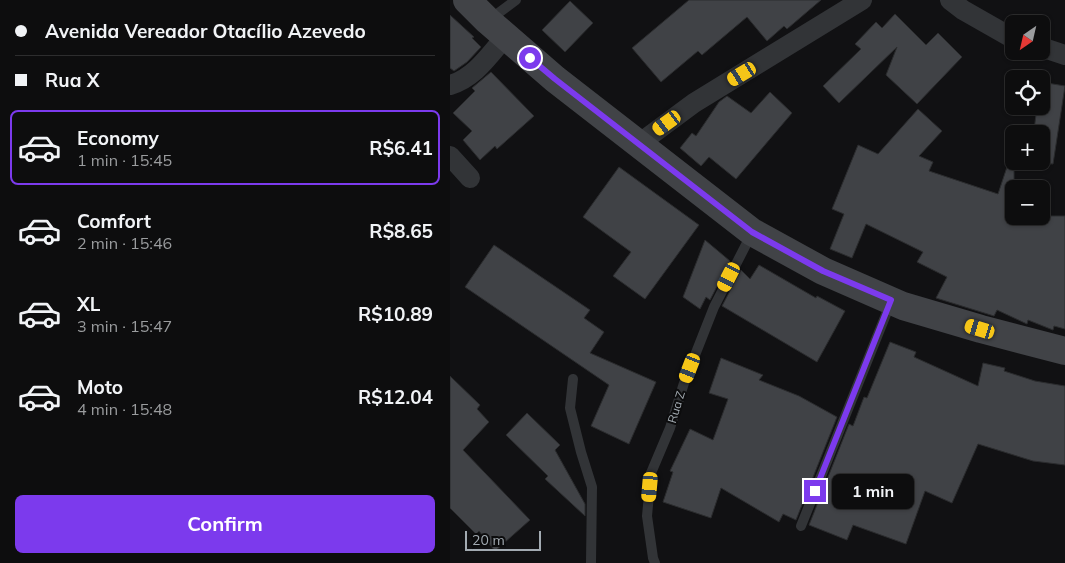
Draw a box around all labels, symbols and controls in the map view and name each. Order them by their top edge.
north arrow [1005,15,1050,60]
map controls [1005,15,1050,225]
text: Avenida Vereador Otacílio Azevedo [45,19,366,43]
route start [519,47,541,69]
car [725,60,758,88]
text: Rua X [45,68,99,92]
button: locate [1005,70,1050,115]
car [650,108,683,138]
icon: car [17,125,62,170]
button: + [1005,125,1050,170]
text: Economy [77,126,159,150]
text: R$6.41 [369,136,433,160]
text: 1 min · 15:45 [77,150,172,170]
button: − [1005,180,1050,225]
icon: car [17,208,62,253]
text: Comfort [77,209,151,233]
text: R$8.65 [369,219,433,243]
text: 2 min · 15:46 [77,233,172,253]
car [715,260,742,294]
icon: car [17,291,62,336]
text: XL [77,292,100,316]
text: R$10.89 [358,302,433,326]
text: 3 min · 15:47 [77,316,172,336]
car [963,317,996,341]
car [677,351,702,385]
icon: car [17,374,62,419]
text: Moto [77,375,123,399]
text: R$12.04 [358,385,433,409]
street label: Rua Z [664,389,688,425]
text: 4 min · 15:48 [77,399,172,419]
car [641,471,658,503]
callout: 1 min [832,474,915,508]
route end [804,480,826,502]
text: 1 min [852,481,894,501]
button: Confirm [15,495,435,553]
scale bar [465,528,541,551]
text: 20 m [472,531,505,549]

